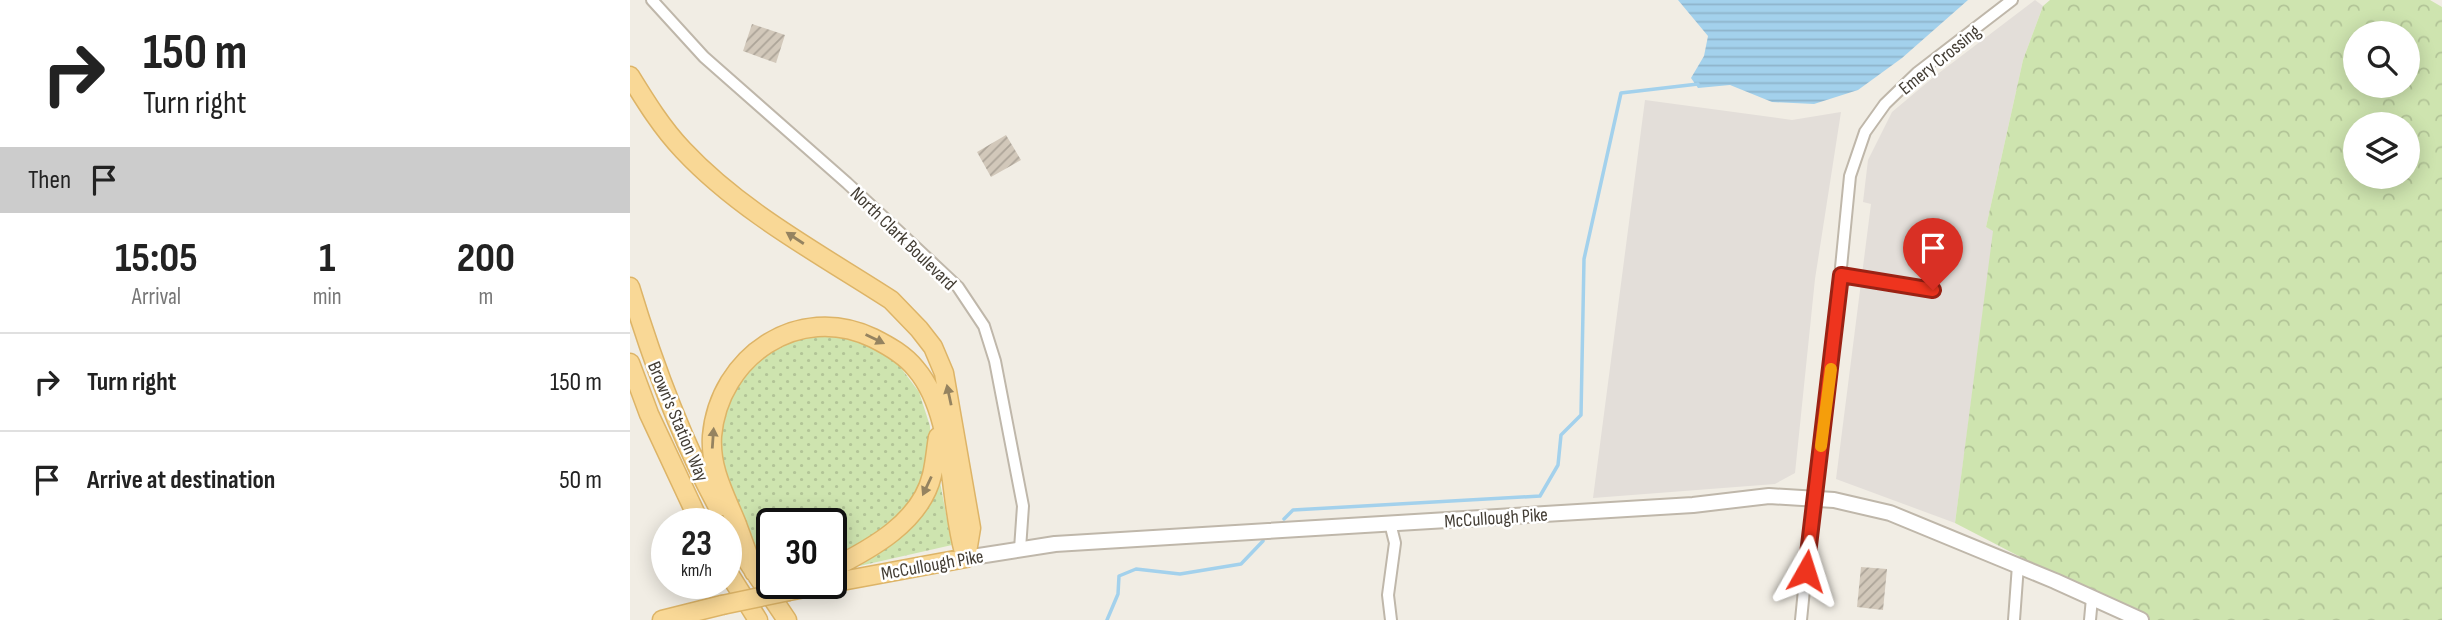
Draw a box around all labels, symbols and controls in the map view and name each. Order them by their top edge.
street label: Emery Crossing [1894,20,1986,100]
map controls [2343,21,2420,189]
button: search [2343,21,2420,98]
text: 150 m [143,24,247,83]
icon: right [28,28,119,119]
text: Turn right [143,84,247,123]
button: layers [2343,112,2420,189]
icon: arrive [85,161,123,199]
text: Then [28,165,71,196]
street label: North Clark Boulevard [845,183,961,296]
pin [1903,218,1963,290]
icon: arrive [1914,229,1952,267]
one-way arrow [786,232,805,245]
text: 15:05 [115,233,198,284]
text: 1 [319,233,335,284]
text: 200 [457,233,515,284]
text: Arrival [132,283,181,311]
text: min [313,283,342,311]
text: m [478,283,493,311]
one-way arrow [865,334,885,345]
street label: Brown's Station Way [642,358,714,486]
icon: right [28,363,66,401]
text: Turn right [87,367,176,398]
text: 150 m [550,367,602,398]
one-way arrow [943,384,954,406]
one-way arrow [708,427,719,449]
icon: arrive [28,461,66,499]
text: Arrive at destination [87,465,275,496]
text: 50 m [559,465,602,496]
one-way arrow [921,476,933,496]
street label: McCullough Pike [1444,503,1549,534]
speed limit sign: 30 [756,508,847,599]
text: 23 [681,523,712,566]
position arrow [1769,534,1843,608]
street label: McCullough Pike [879,545,985,586]
text: km/h [681,560,712,581]

